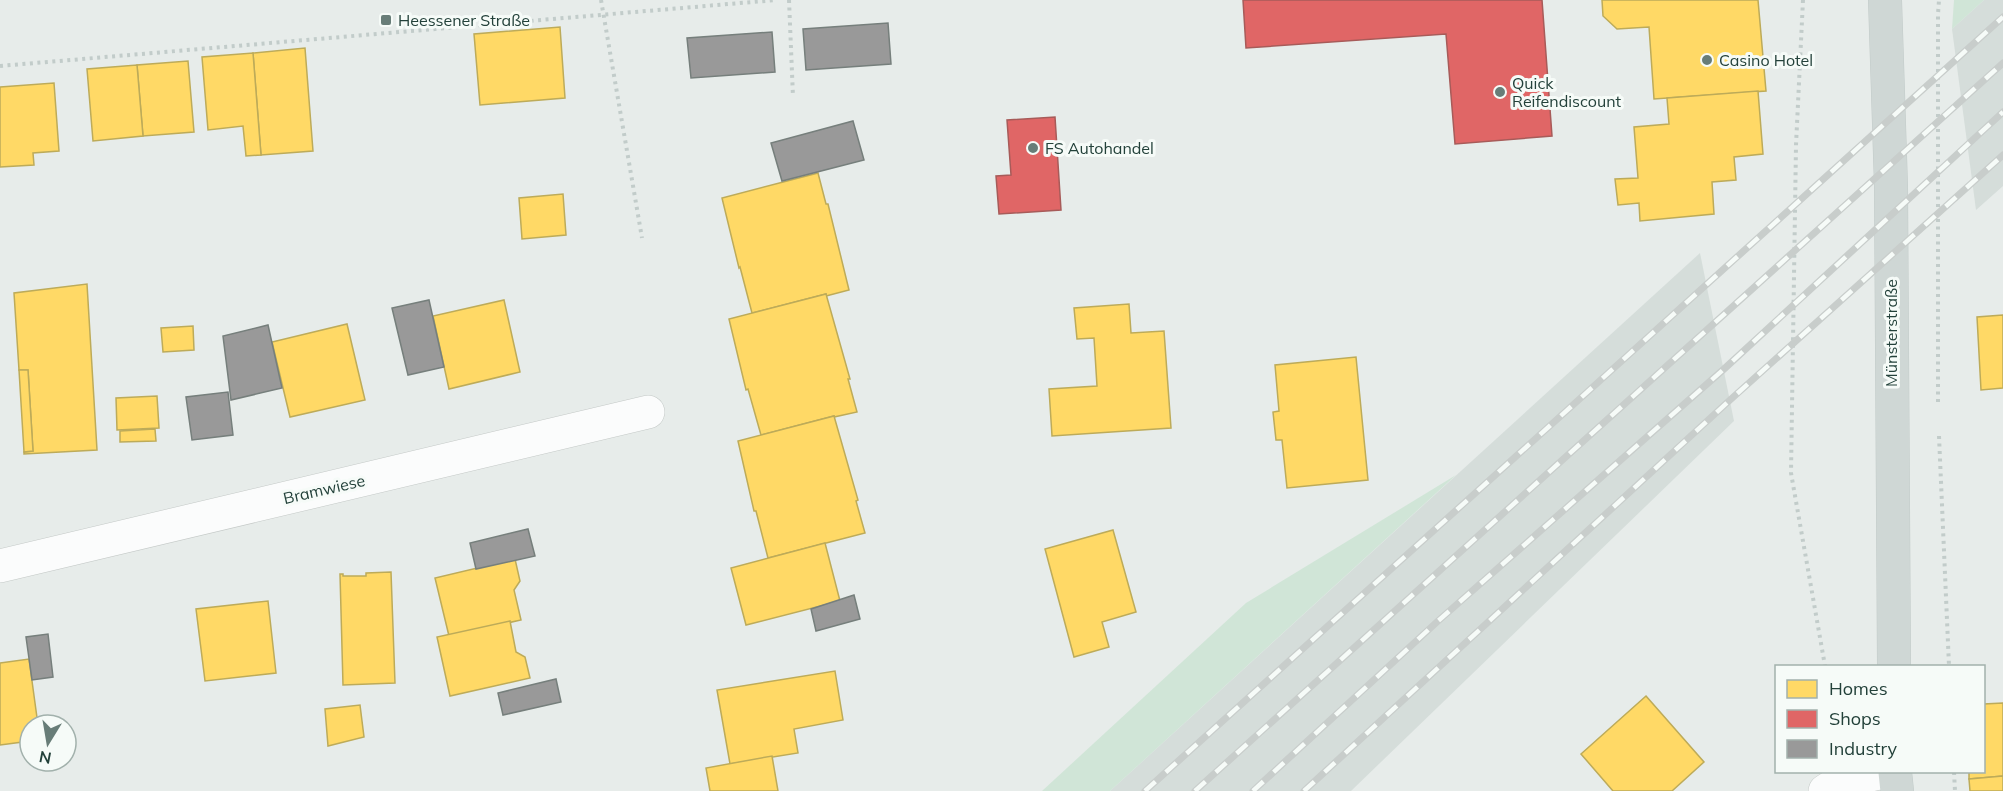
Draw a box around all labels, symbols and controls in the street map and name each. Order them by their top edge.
place label: Heessener Straße [398,10,530,30]
marker: Heessener Straße [379,13,393,27]
place label: Casino Hotel [1719,50,1813,70]
marker: Casino Hotel [1700,53,1714,67]
place label: Quick Reifendiscount [1512,73,1622,111]
marker: Quick Reifendiscount [1493,85,1507,99]
place label: FS Autohandel [1045,138,1154,158]
marker: FS Autohandel [1026,141,1040,155]
street label: Münsterstraße [1881,279,1901,387]
street label: Bramwiese [281,470,367,508]
legend [1775,665,1985,773]
text: Homes [1829,677,1888,700]
text: Shops [1829,707,1881,730]
north arrow [18,713,78,773]
text: Industry [1829,737,1898,760]
text: N [37,747,53,769]

